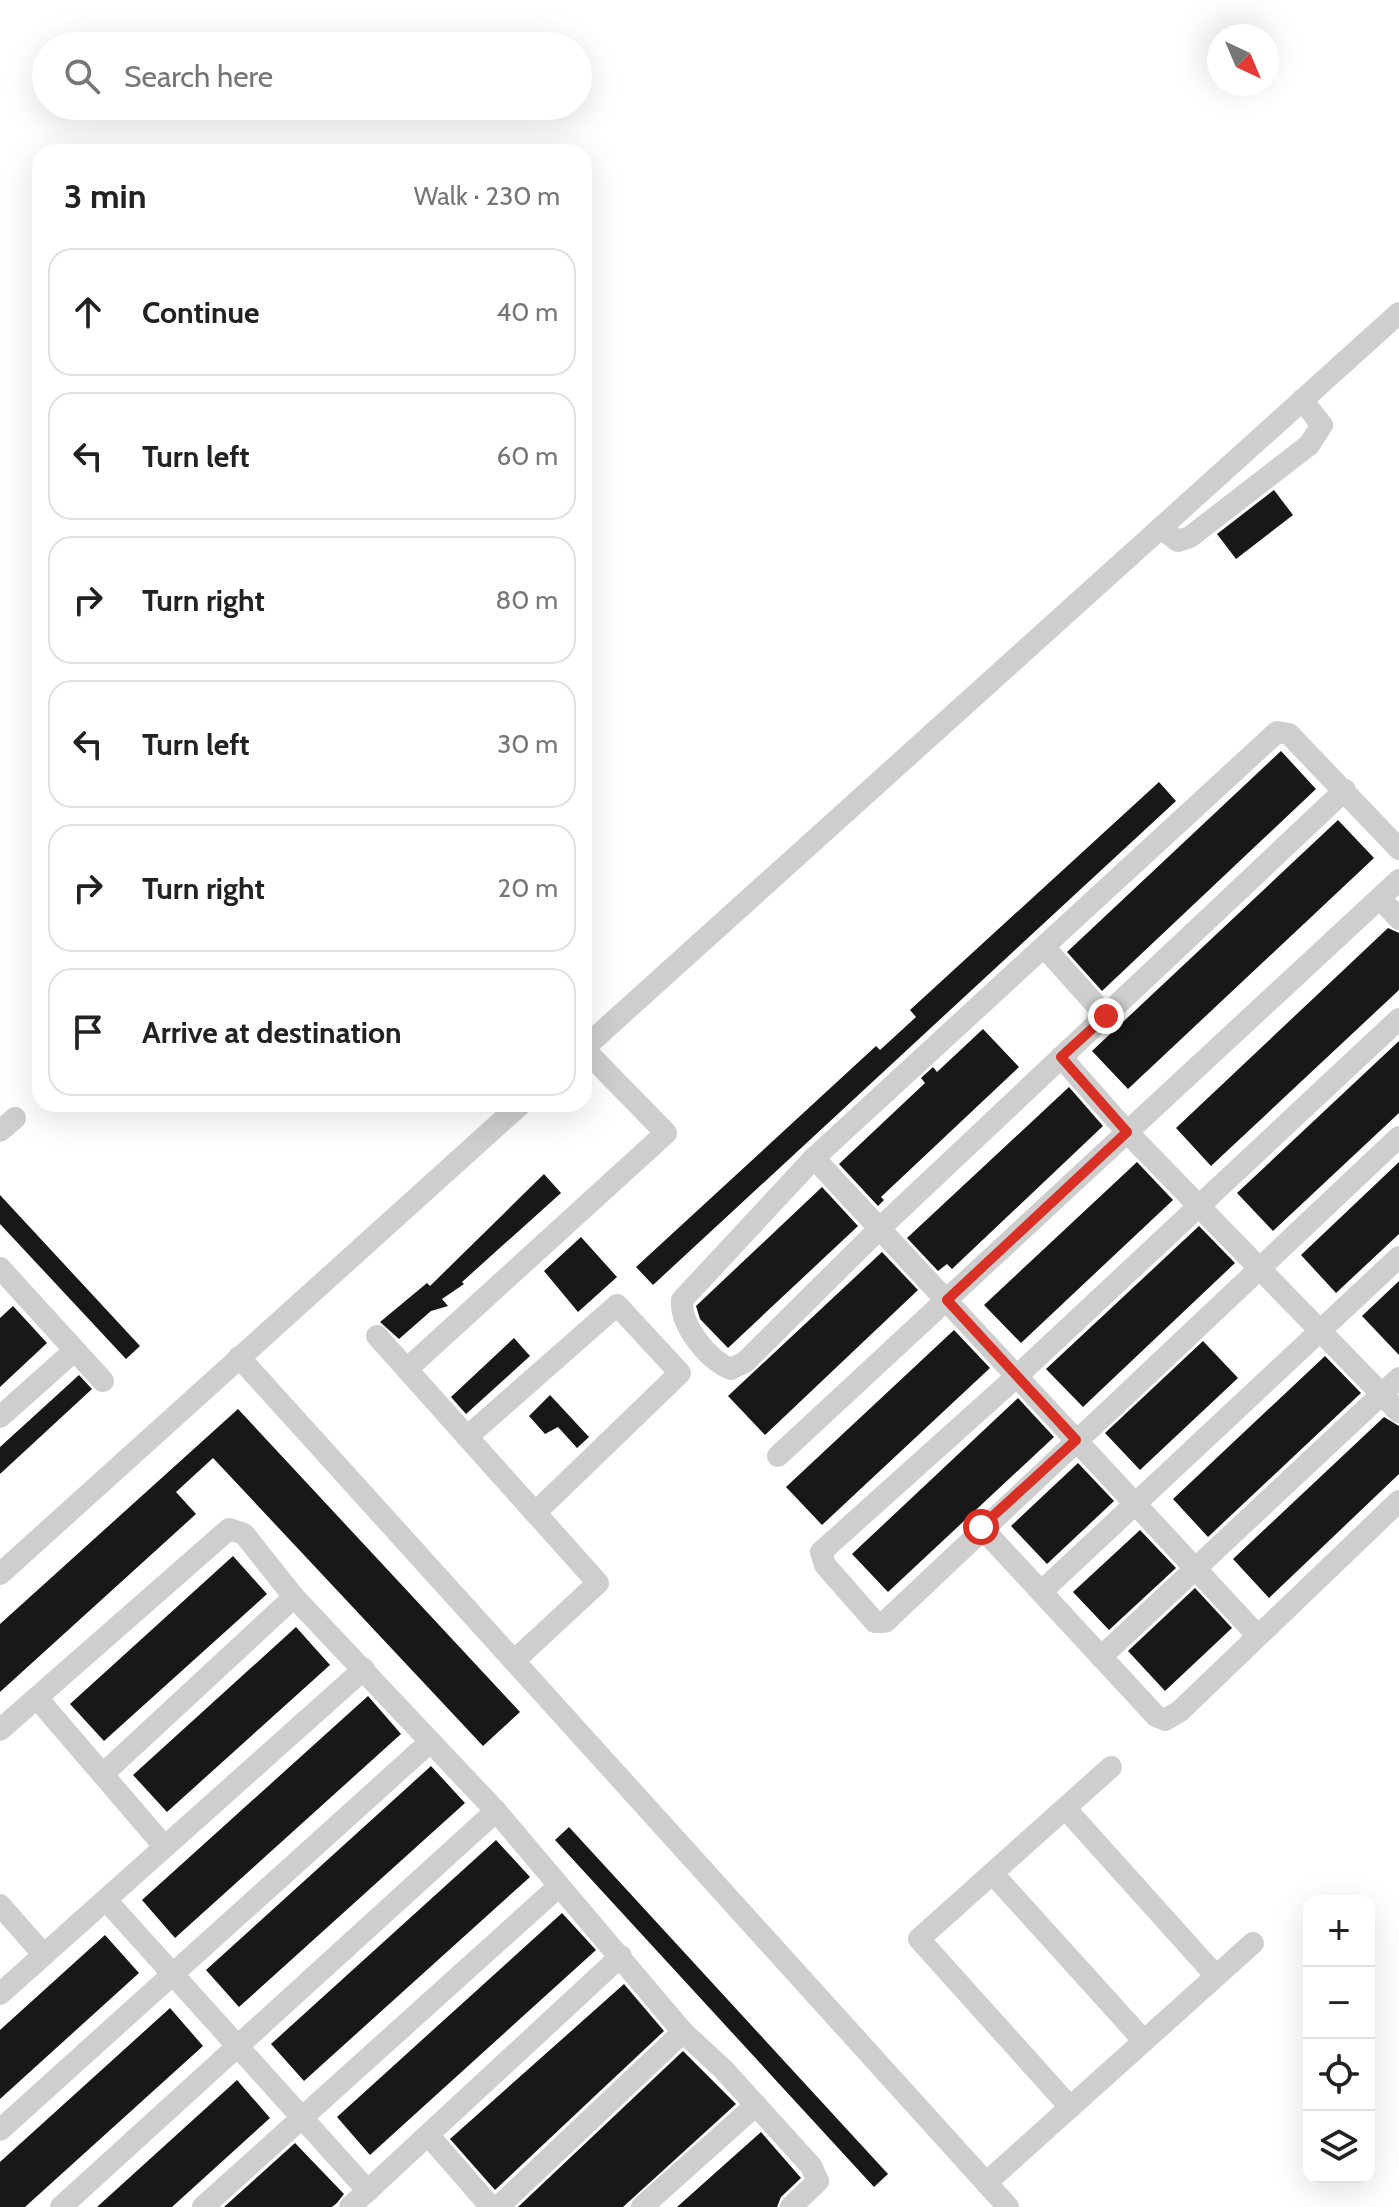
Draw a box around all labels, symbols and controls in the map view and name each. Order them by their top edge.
north arrow [1207,24,1279,96]
search box [32,32,592,120]
icon: search [60,54,104,98]
text: Search here [124,58,273,95]
text: 3 min [64,175,146,217]
text: Walk · 230 m [414,180,560,212]
icon: ahead [66,290,110,334]
text: Continue [142,294,259,331]
text: 40 m [496,296,558,328]
icon: left [66,434,110,478]
text: Turn left [142,438,250,475]
text: 60 m [496,440,558,472]
icon: right [66,578,110,622]
text: Turn right [142,582,265,619]
text: 80 m [495,584,558,616]
icon: left [66,722,110,766]
text: Turn left [142,726,250,763]
text: 30 m [497,728,558,760]
icon: right [66,866,110,910]
text: Turn right [142,870,265,907]
text: 20 m [498,872,558,904]
route end [1088,998,1124,1034]
icon: arrive [66,1010,110,1054]
text: Arrive at destination [142,1014,402,1051]
route start [963,1509,999,1545]
map controls [1303,1895,1375,2183]
button: + [1303,1895,1375,1967]
button: − [1303,1967,1375,2039]
button: locate [1303,2039,1375,2111]
button: layers [1303,2111,1375,2183]

